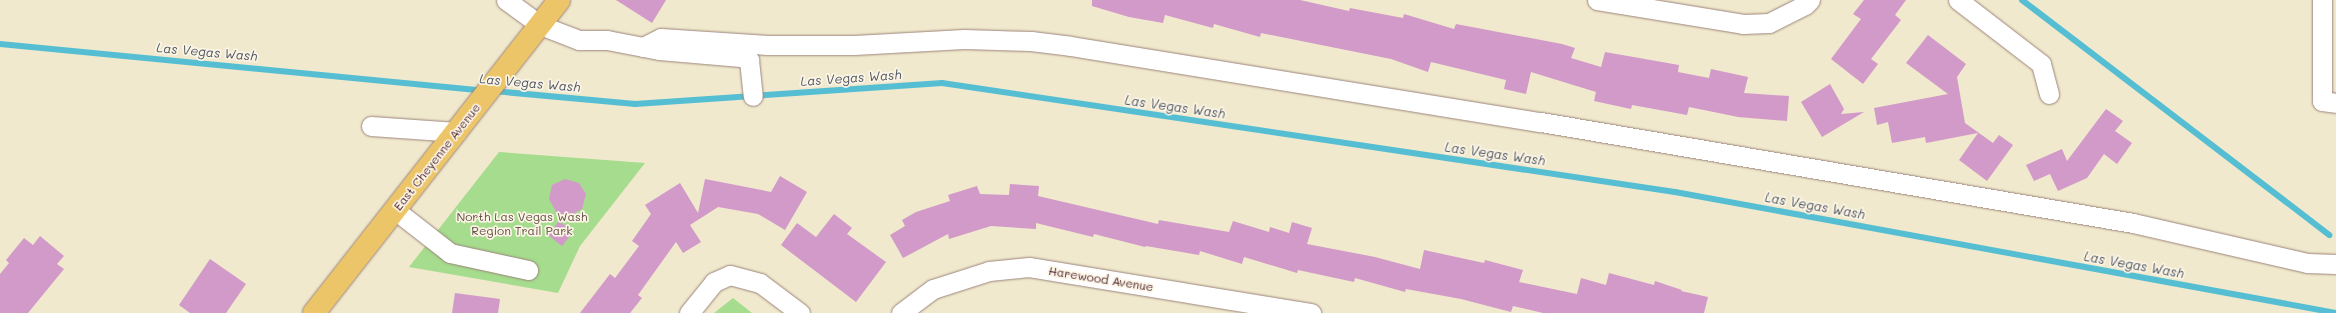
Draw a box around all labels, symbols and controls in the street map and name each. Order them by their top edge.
water label: Las Vegas Wash [156,40,258,64]
water label: Las Vegas Wash [800,67,902,89]
water label: Las Vegas Wash [479,71,581,95]
water label: Las Vegas Wash [1124,92,1226,122]
street label: East Cheyenne Avenue [391,101,483,213]
water label: Las Vegas Wash [1444,139,1546,169]
water label: Las Vegas Wash [1764,190,1866,222]
park label: North Las Vegas Wash Region Trail Park [456,210,588,238]
water label: Las Vegas Wash [2083,249,2185,281]
street label: Harewood Avenue [1048,264,1154,294]

